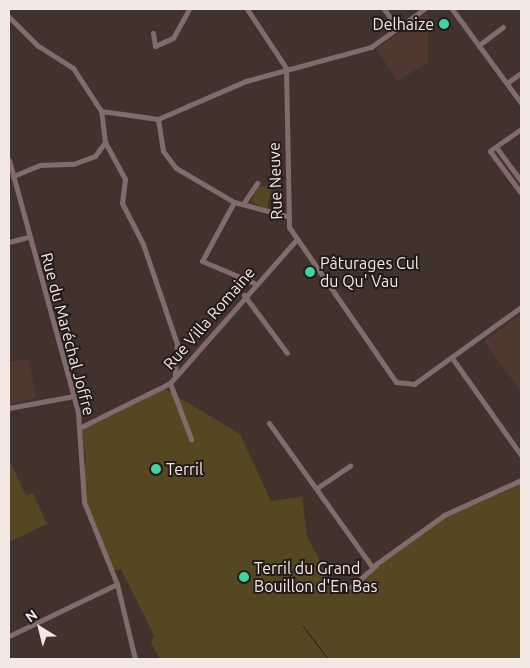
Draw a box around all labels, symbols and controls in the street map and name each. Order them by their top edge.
place label: Delhaize [372,14,434,34]
marker: Delhaize [438,18,450,30]
street label: Rue Neuve [264,142,286,220]
street label: Rue du Maréchal Joffre [37,251,99,417]
place label: Pâturages Cul du Qu' Vau [320,253,419,291]
street label: Rue Villa Romaine [159,263,259,373]
marker: Pâturages Cul du Qu' Vau [304,266,316,278]
place label: Terril [166,459,203,479]
marker: Terril [150,463,162,475]
place label: Terril du Grand Bouillon d'En Bas [254,558,377,596]
marker: Terril du Grand Bouillon d'En Bas [238,571,250,583]
north arrow [15,603,65,653]
text: N [22,606,40,625]

